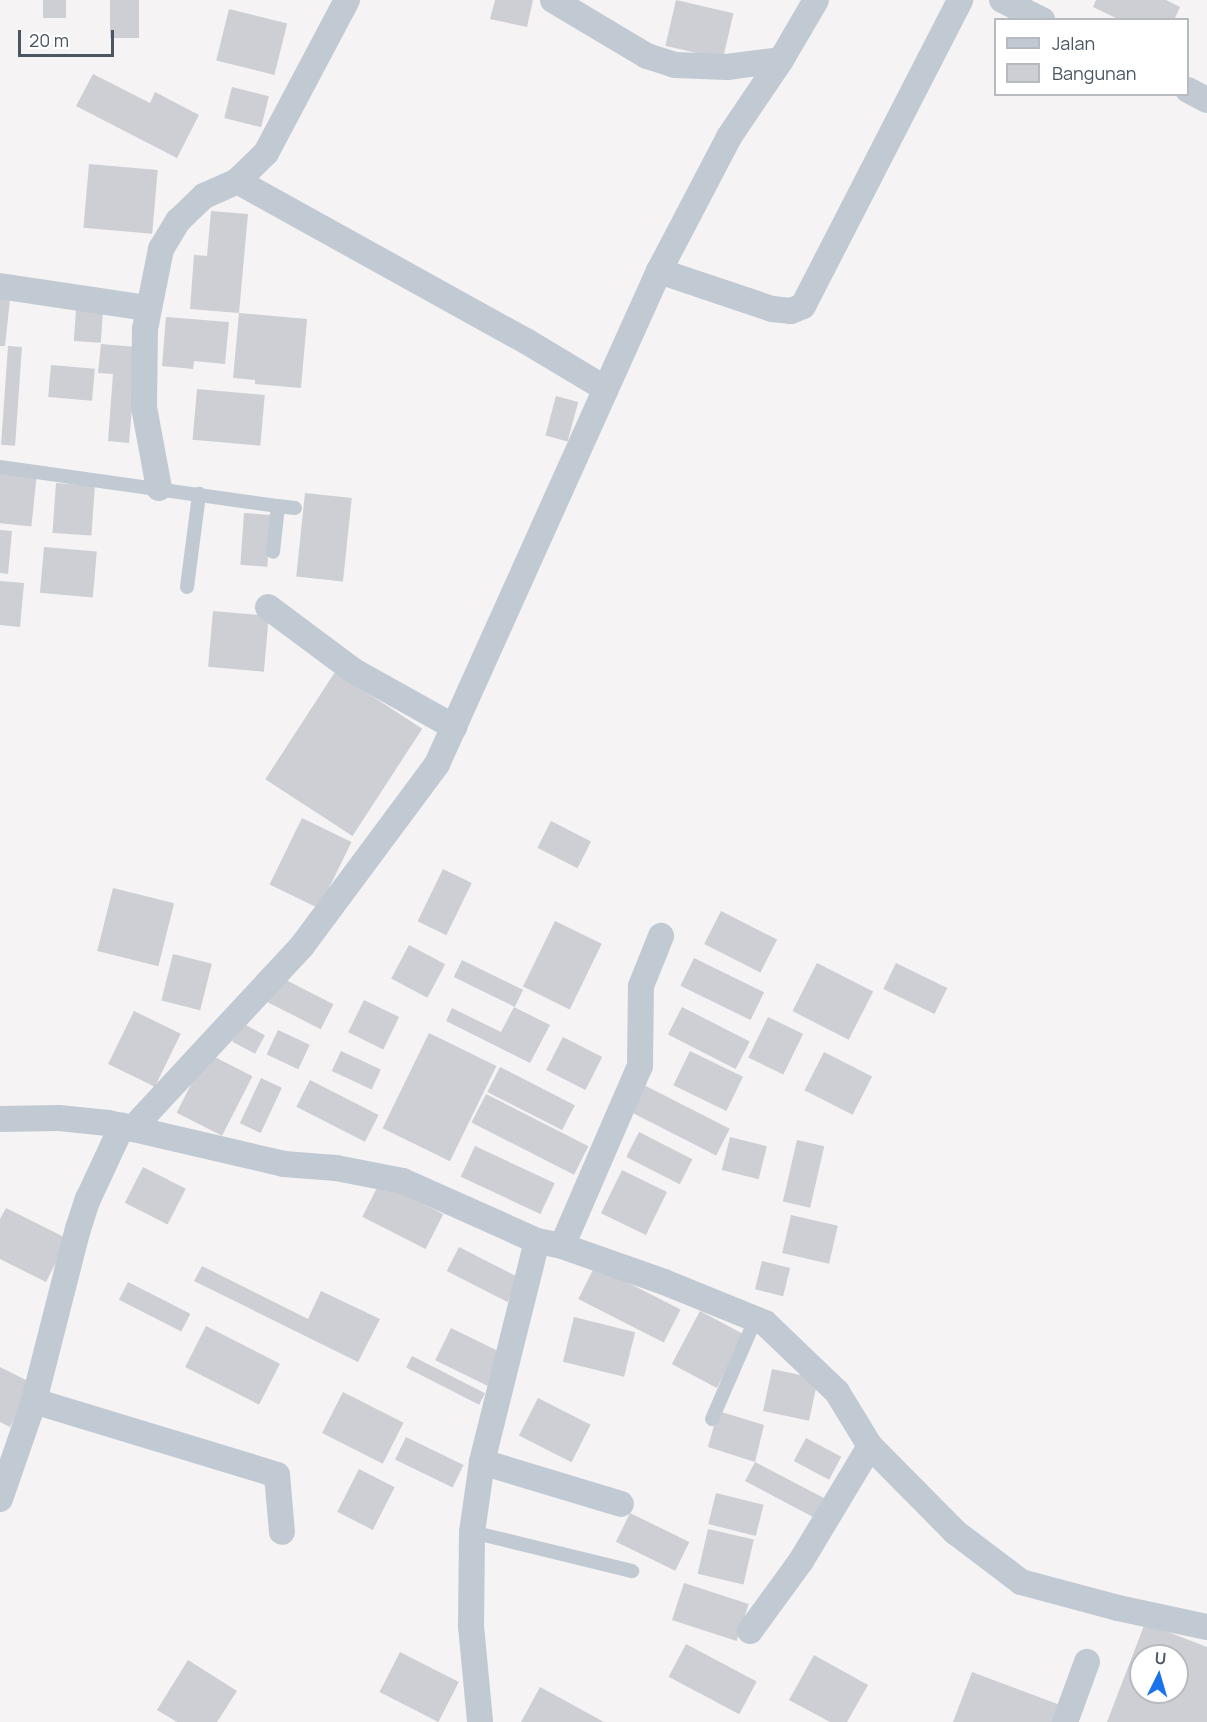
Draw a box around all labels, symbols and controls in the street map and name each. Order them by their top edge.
scale bar [21,18,117,56]
legend [994,18,1189,96]
text: 20 m [29,28,69,52]
text: Jalan [1052,31,1095,55]
text: Bangunan [1052,61,1136,85]
north arrow [1129,1644,1189,1704]
text: U [1154,1647,1167,1670]

